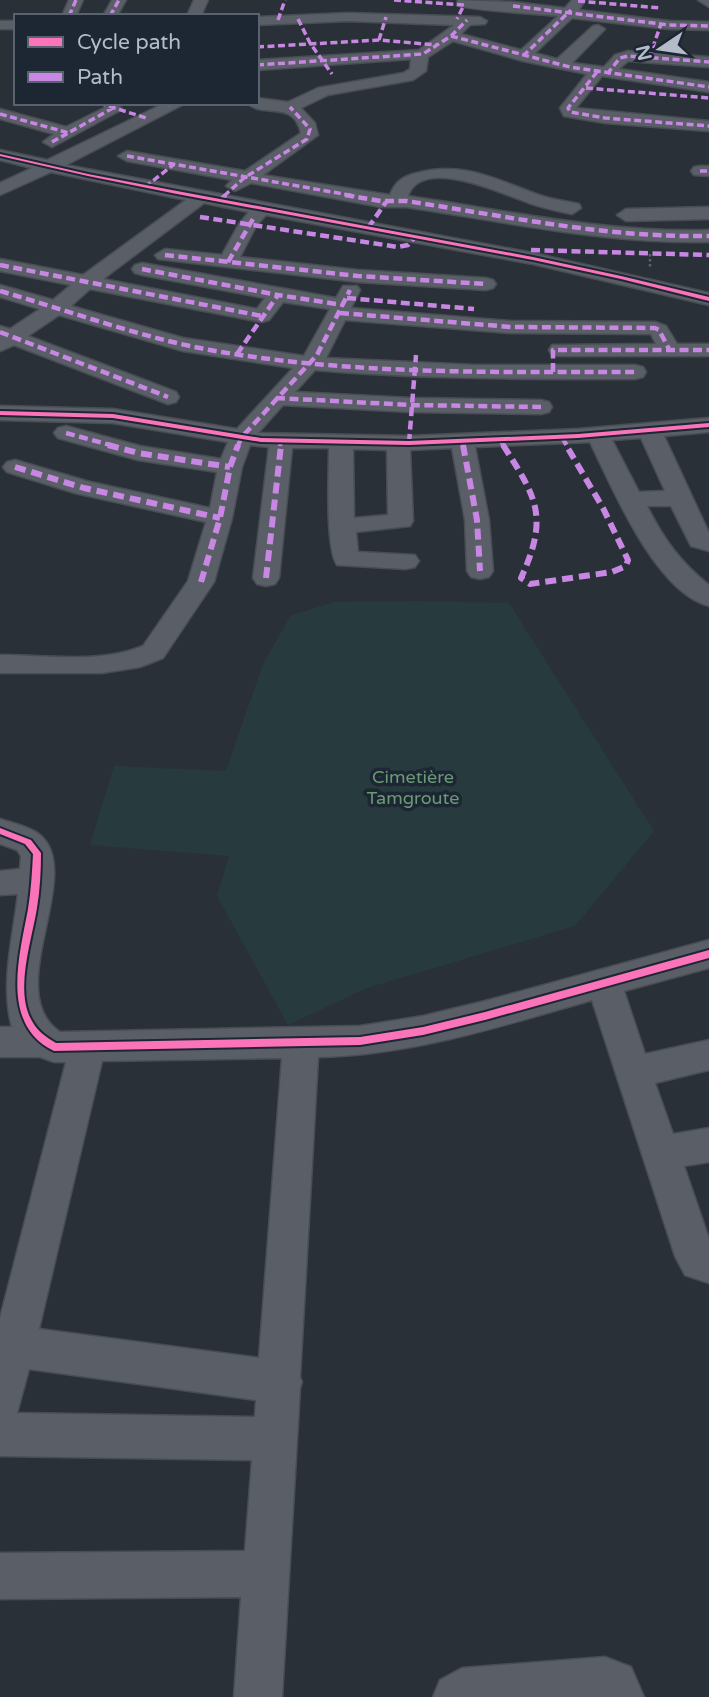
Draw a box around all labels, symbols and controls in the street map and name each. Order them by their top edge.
legend [14,14,259,105]
north arrow [625,14,695,84]
text: Cycle path [77,30,181,55]
text: N [632,43,657,63]
text: Path [77,65,123,90]
park label: Cimetière Tamgroute [367,766,460,809]

